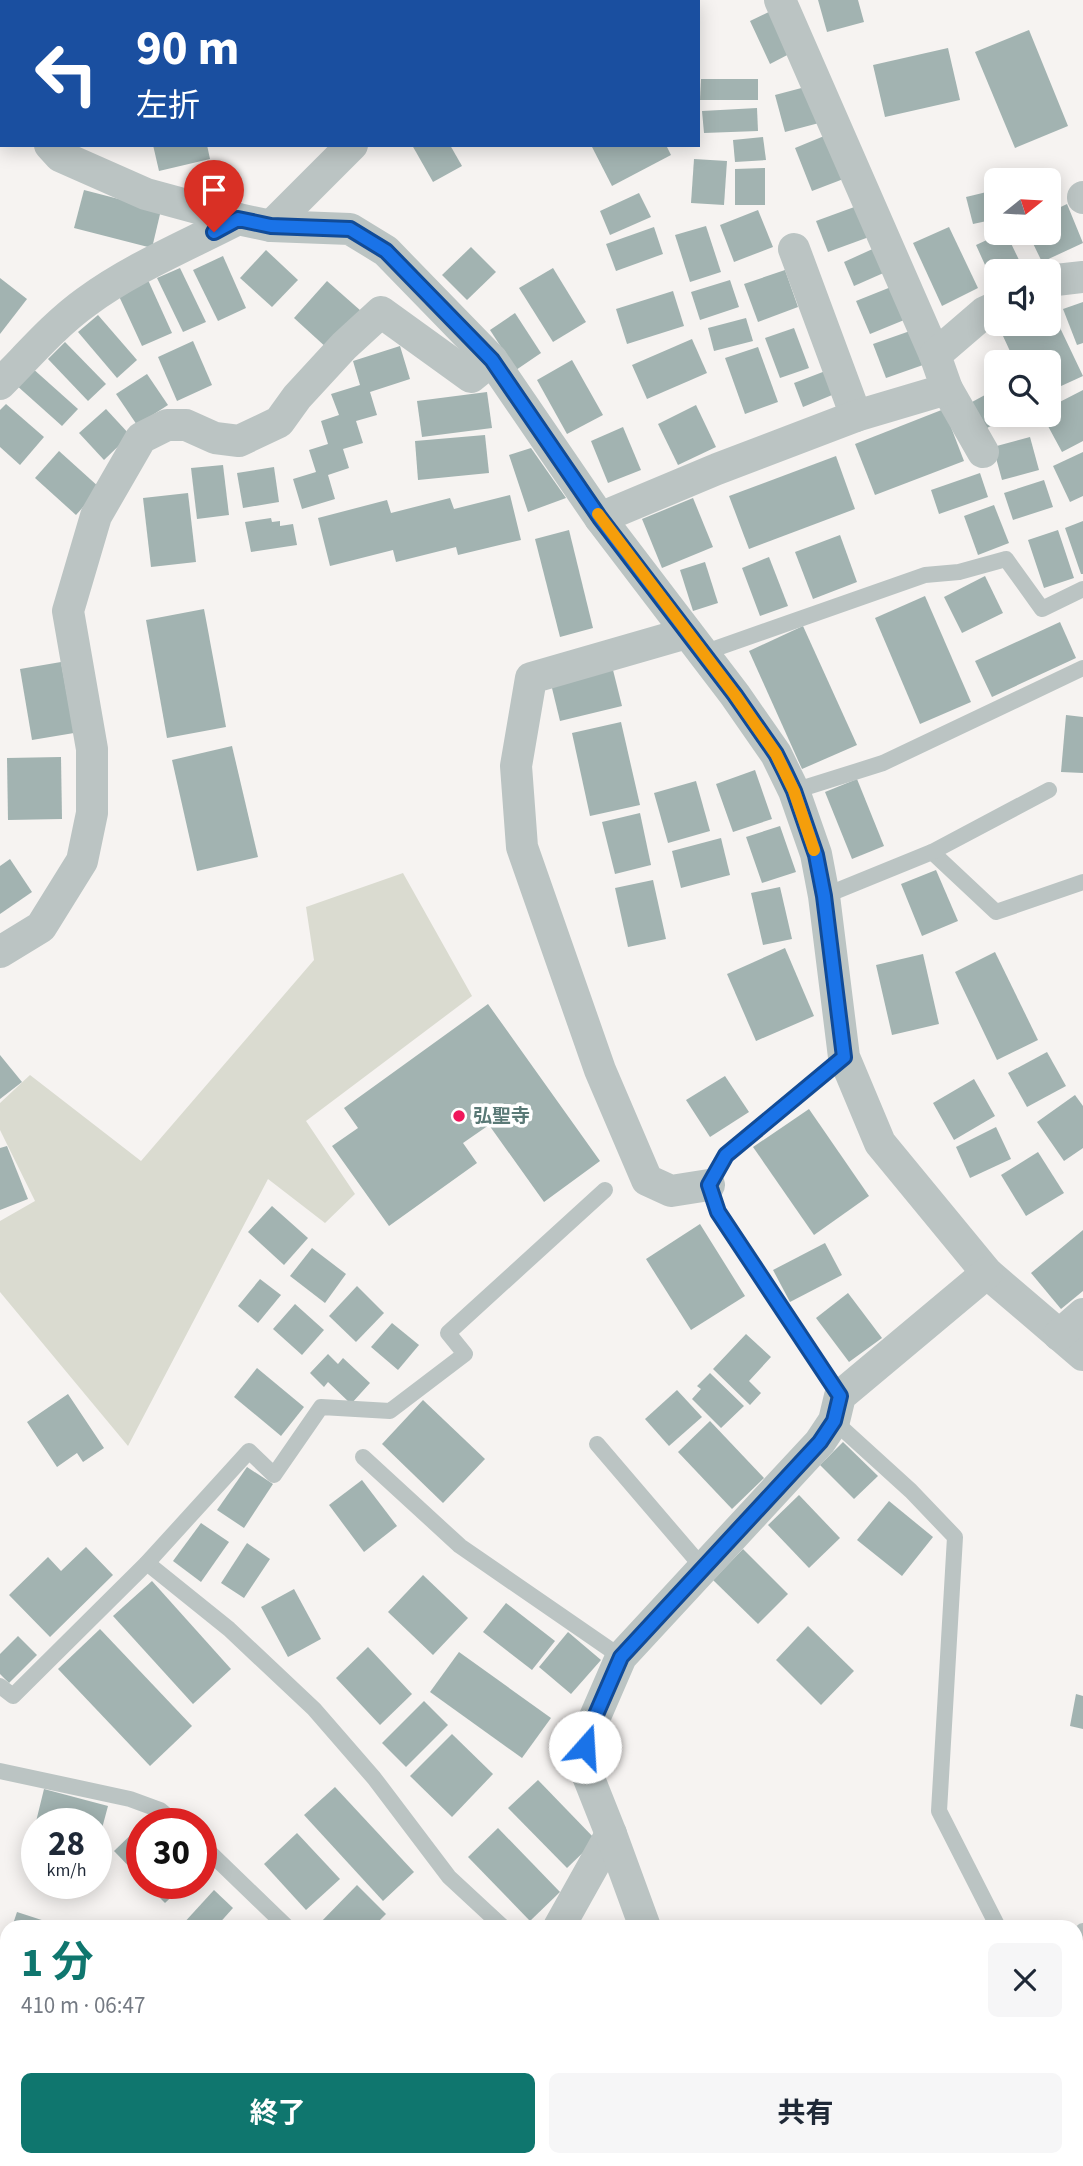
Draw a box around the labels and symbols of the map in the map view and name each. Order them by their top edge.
pin [184,160,244,232]
north arrow [984,168,1060,245]
place label: 弘聖寺 [473,1103,530,1130]
marker: 弘聖寺 [451,1108,467,1124]
position arrow [548,1710,622,1784]
speed limit sign: 30 [126,1808,217,1899]

